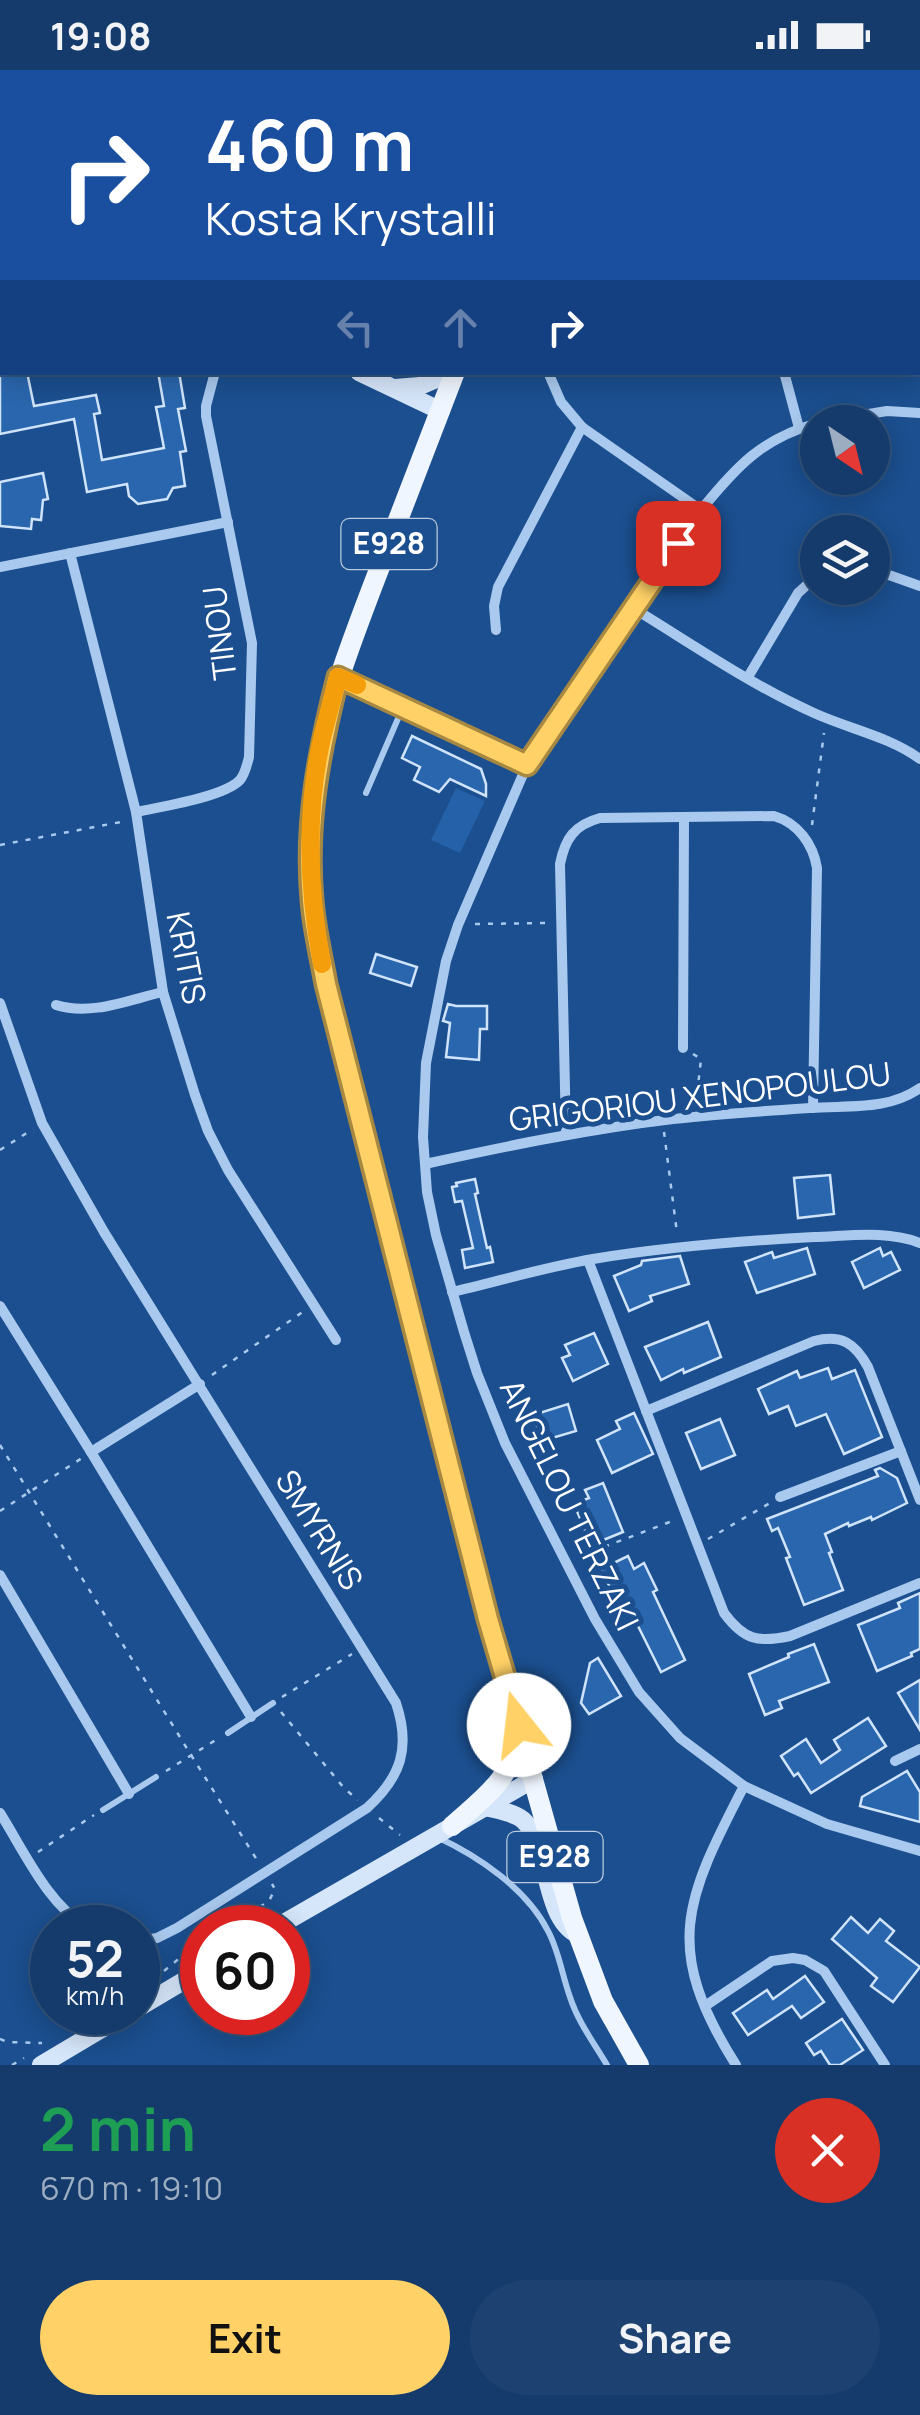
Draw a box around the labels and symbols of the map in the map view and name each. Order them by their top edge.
north arrow [800,405,890,495]
pin [636,501,721,586]
road number: E928 [342,519,436,569]
street label: TINOU [191,584,247,682]
street label: KRITIS [157,908,217,1008]
street label: GRIGORIOU XENOPOULOU [506,1051,893,1141]
street label: ANGELOU TERZAKI [490,1372,650,1638]
street label: SMYRNIS [266,1461,374,1598]
position arrow [467,1673,571,1777]
road number: E928 [508,1832,602,1882]
speed limit sign: 60 [180,1905,310,2035]

